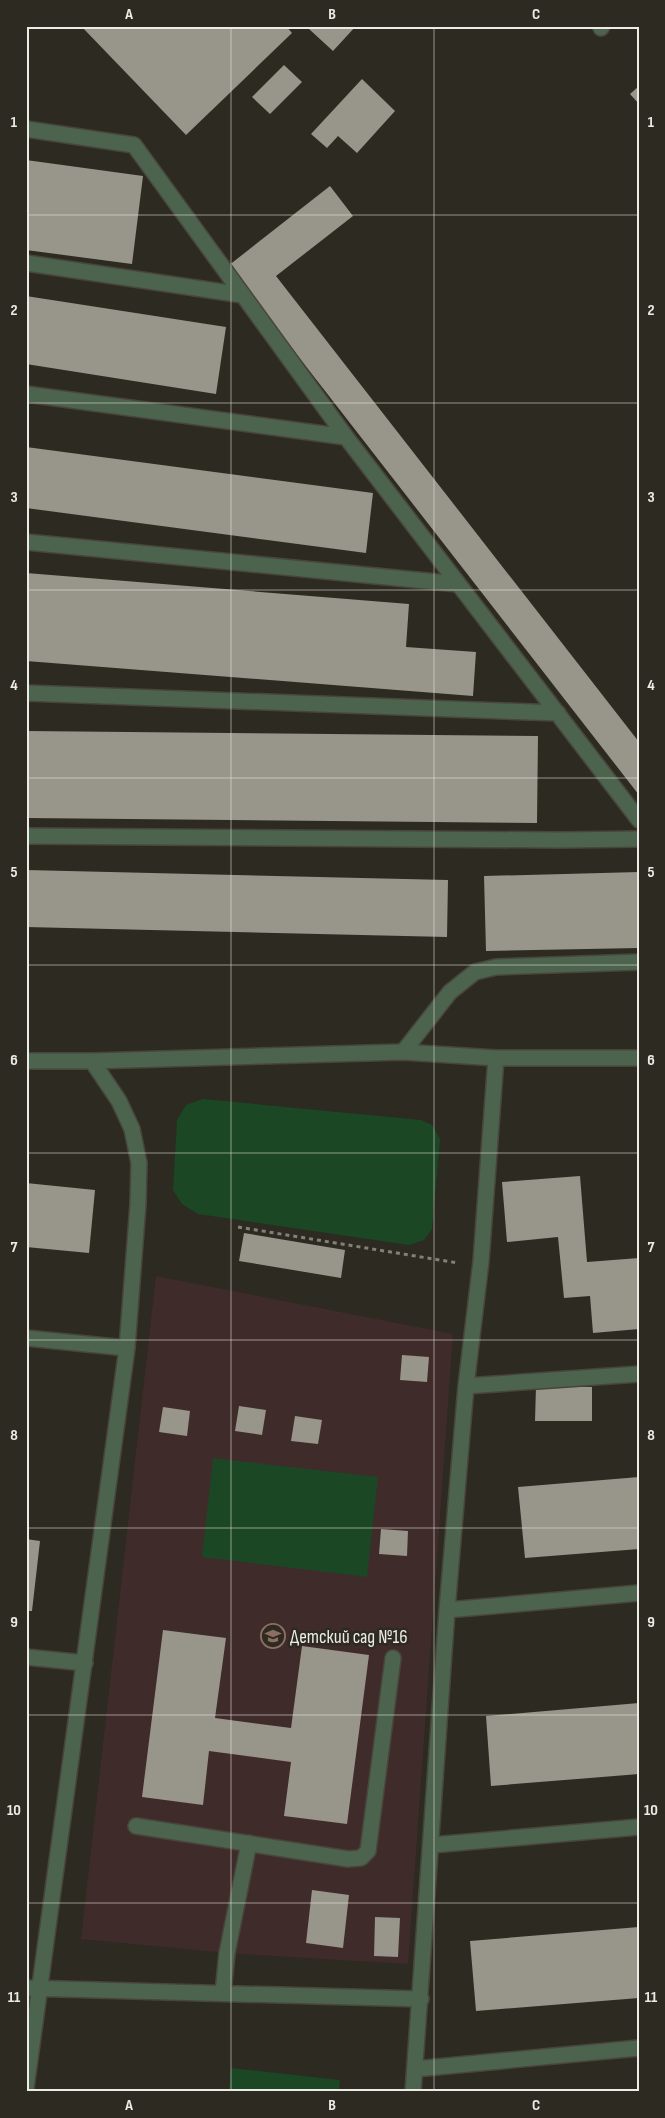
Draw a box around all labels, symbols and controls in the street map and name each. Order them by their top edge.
text: A [124,5,133,24]
text: B [328,5,336,24]
text: C [532,5,540,24]
text: 1 [11,113,18,132]
text: 1 [648,113,655,132]
text: 2 [10,301,18,320]
text: 2 [647,301,655,320]
text: 3 [10,488,18,507]
text: 3 [647,488,655,507]
text: 4 [10,676,18,695]
text: 4 [647,676,655,695]
text: 5 [10,863,18,882]
text: 5 [647,863,655,882]
text: 6 [10,1051,18,1070]
text: 6 [647,1051,655,1070]
text: 7 [11,1238,18,1257]
text: 7 [648,1238,655,1257]
text: 8 [10,1426,18,1445]
text: 8 [647,1426,655,1445]
text: 9 [10,1613,18,1632]
text: 9 [647,1613,655,1632]
school or university icon: Детский сад №16 [260,1623,286,1649]
place label: Детский сад №16 [290,1626,407,1649]
text: 10 [7,1801,21,1820]
text: 10 [644,1801,658,1820]
text: 11 [8,1988,21,2007]
text: 11 [645,1988,658,2007]
text: A [124,2096,133,2115]
text: B [328,2096,336,2115]
text: C [532,2096,540,2115]

